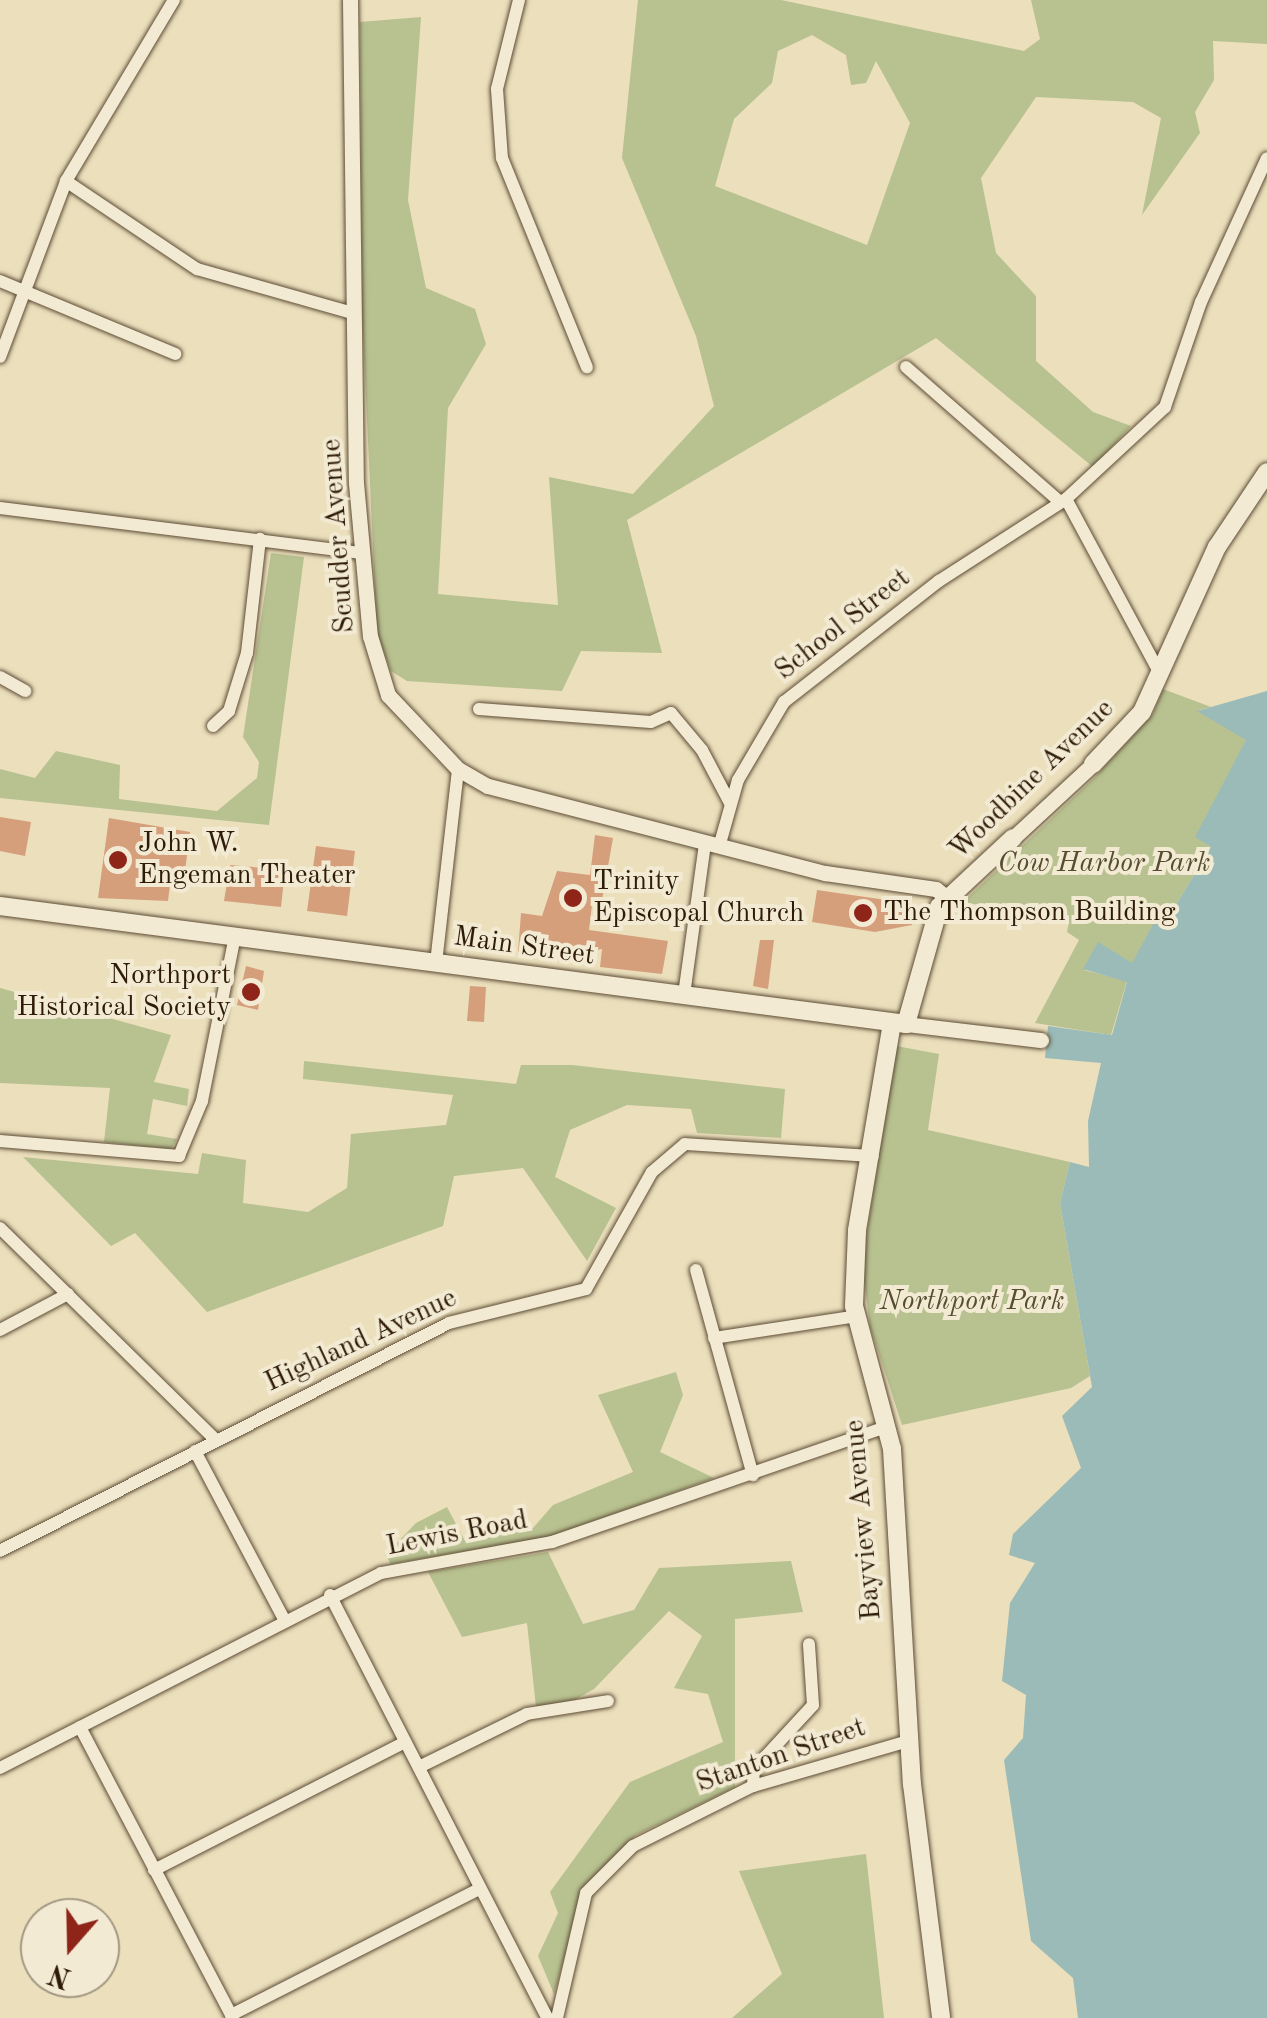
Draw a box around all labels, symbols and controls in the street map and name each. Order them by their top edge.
street label: Scudder Avenue [315,438,363,634]
street label: School Street [769,562,917,688]
street label: Woodbine Avenue [943,693,1121,867]
place label: John W. Engeman Theater [138,827,356,893]
park label: Cow Harbor Park [997,847,1211,881]
marker: John W. Engeman Theater [107,849,129,871]
place label: Trinity Episcopal Church [593,865,804,931]
marker: Trinity Episcopal Church [562,887,584,909]
place label: The Thompson Building [883,896,1176,930]
marker: The Thompson Building [852,902,874,924]
street label: Main Street [451,920,597,974]
place label: Northport Historical Society [17,959,231,1025]
marker: Northport Historical Society [240,981,262,1003]
street label: Highland Avenue [260,1282,462,1400]
park label: Northport Park [879,1285,1065,1319]
street label: Bayview Avenue [838,1418,890,1622]
street label: Lewis Road [383,1504,531,1564]
street label: Stanton Street [692,1711,870,1801]
north arrow [20,1898,120,1998]
text: N [46,1957,75,1991]

